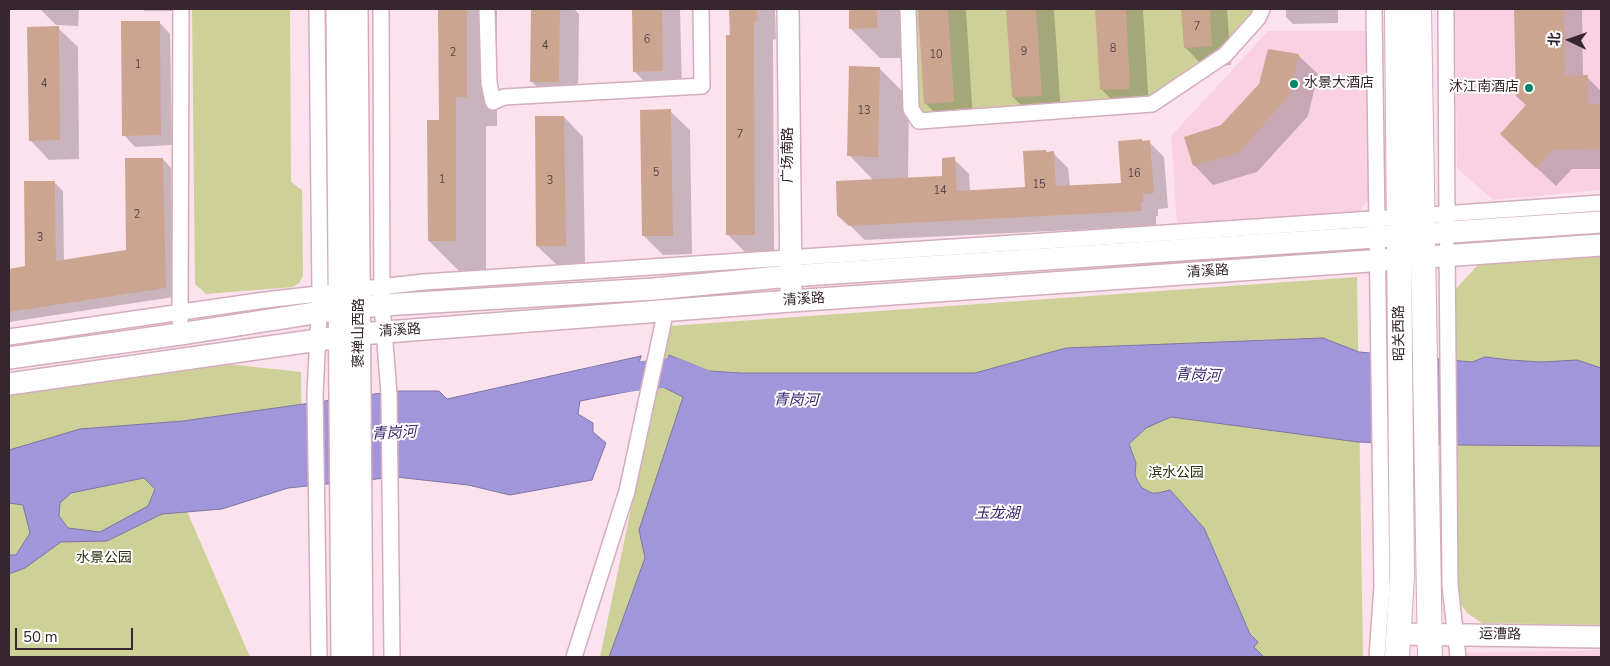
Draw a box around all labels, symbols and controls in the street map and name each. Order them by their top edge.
north arrow [1545,15,1595,65]
house number: 7 [1194,20,1200,34]
text: 北 [1545,32,1564,47]
house number: 6 [644,33,650,47]
house number: 4 [542,39,548,53]
house number: 8 [1110,42,1116,56]
house number: 9 [1021,45,1027,59]
house number: 2 [450,46,456,60]
house number: 10 [929,48,943,62]
house number: 1 [135,58,141,72]
place label: 水景大酒店 [1304,76,1374,92]
house number: 4 [41,77,47,91]
marker: 水景大酒店 [1288,78,1300,90]
place label: 沐江南酒店 [1449,80,1519,96]
marker: 沐江南酒店 [1523,82,1535,94]
house number: 13 [857,104,871,118]
street label: 广场南路 [781,127,797,183]
house number: 7 [737,128,743,142]
house number: 5 [653,166,659,180]
house number: 16 [1127,167,1141,181]
house number: 1 [439,173,445,187]
house number: 3 [547,174,553,188]
house number: 15 [1032,178,1046,192]
house number: 14 [933,184,947,198]
house number: 2 [134,208,140,222]
house number: 3 [37,231,43,245]
street label: 清溪路 [1186,262,1230,282]
street label: 清溪路 [782,290,826,310]
street label: 褒禅山西路 [352,298,368,368]
street label: 昭关西路 [1391,305,1409,361]
street label: 清溪路 [378,321,422,341]
water label: 青岗河 [1175,366,1221,386]
water label: 青岗河 [773,392,819,410]
water label: 青岗河 [371,424,417,444]
park label: 滨水公园 [1148,466,1204,482]
water label: 玉龙湖 [975,505,1019,523]
park label: 水景公园 [76,551,132,567]
scale bar [18,618,135,650]
street label: 运漕路 [1479,626,1521,644]
text: 50 m [23,627,58,647]

